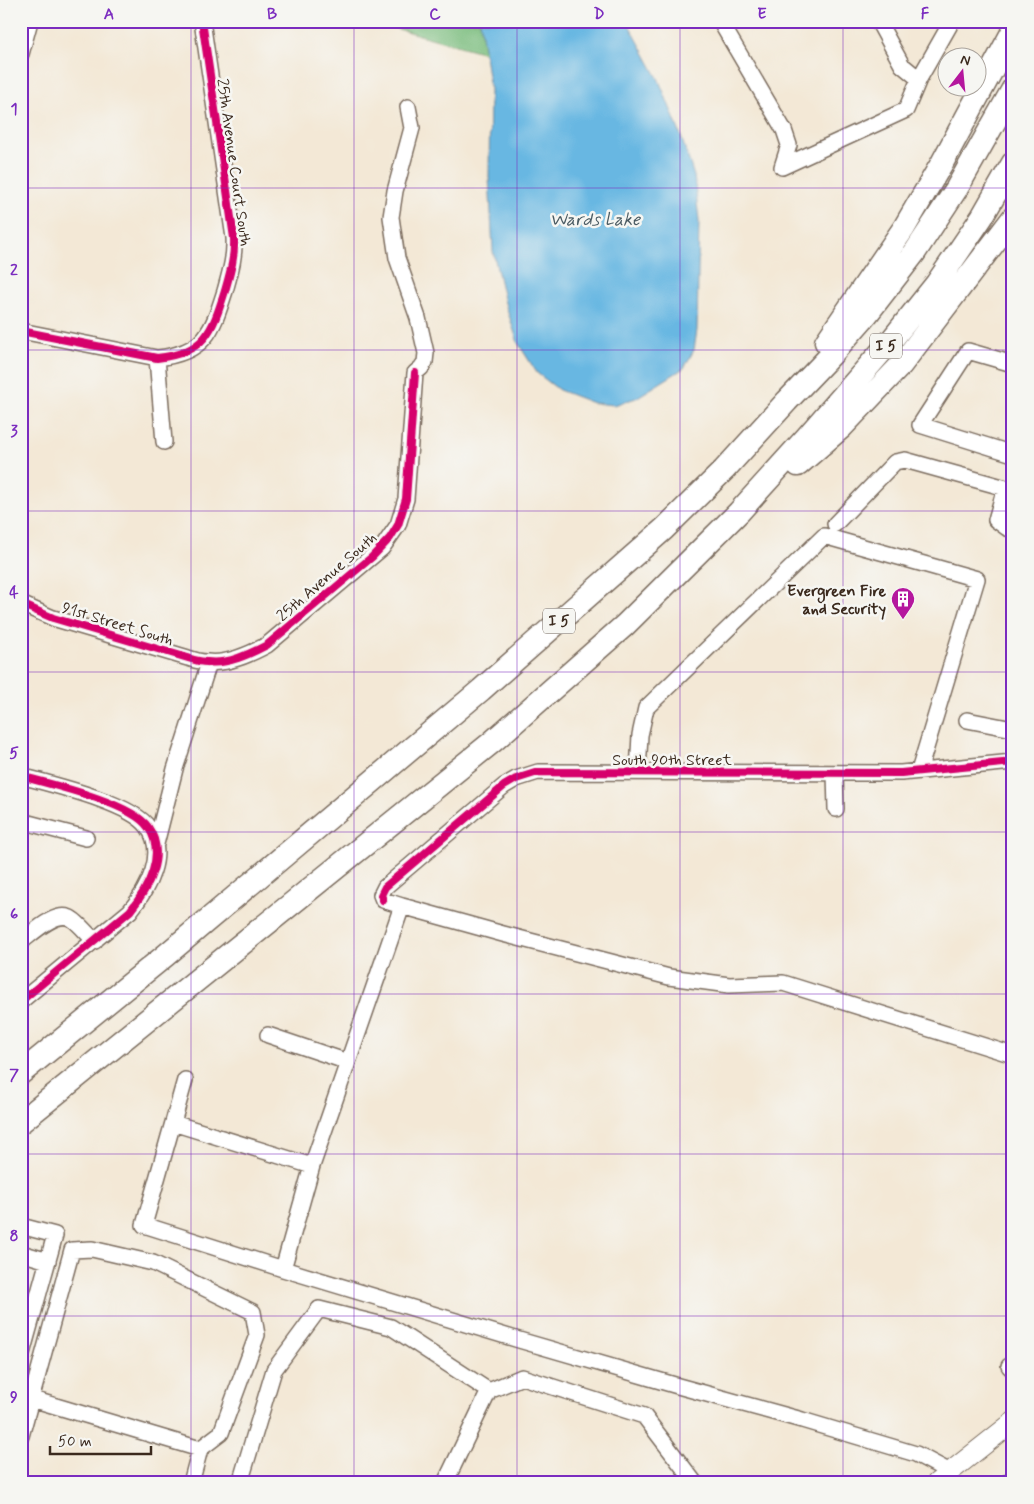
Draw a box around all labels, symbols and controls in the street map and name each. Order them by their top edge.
text: A [104,4,114,25]
text: B [267,4,277,25]
text: C [429,4,441,25]
text: D [593,4,605,25]
text: E [757,4,767,25]
text: F [921,4,930,25]
north arrow [936,48,986,98]
text: N [958,51,972,70]
street label: 25th Avenue Court South [211,77,256,247]
text: 1 [10,99,18,120]
water label: Wards Lake [550,208,641,232]
text: 2 [10,260,18,281]
road number: I 5 [870,334,902,358]
text: 3 [10,421,18,442]
street label: 25th Avenue South [272,528,382,626]
place label: Evergreen Fire and Security [787,581,886,620]
text: 4 [9,582,19,603]
building icon: Evergreen Fire and Security [890,586,916,620]
street label: 91st Street South [59,598,176,651]
road number: I 5 [543,608,575,634]
text: 5 [9,743,19,764]
street label: South 90th Street [612,750,732,771]
text: 6 [10,904,18,925]
text: 7 [9,1065,19,1086]
text: 8 [9,1226,19,1247]
text: 9 [10,1387,18,1408]
scale bar [50,1424,151,1456]
text: 50 m [58,1432,92,1452]

